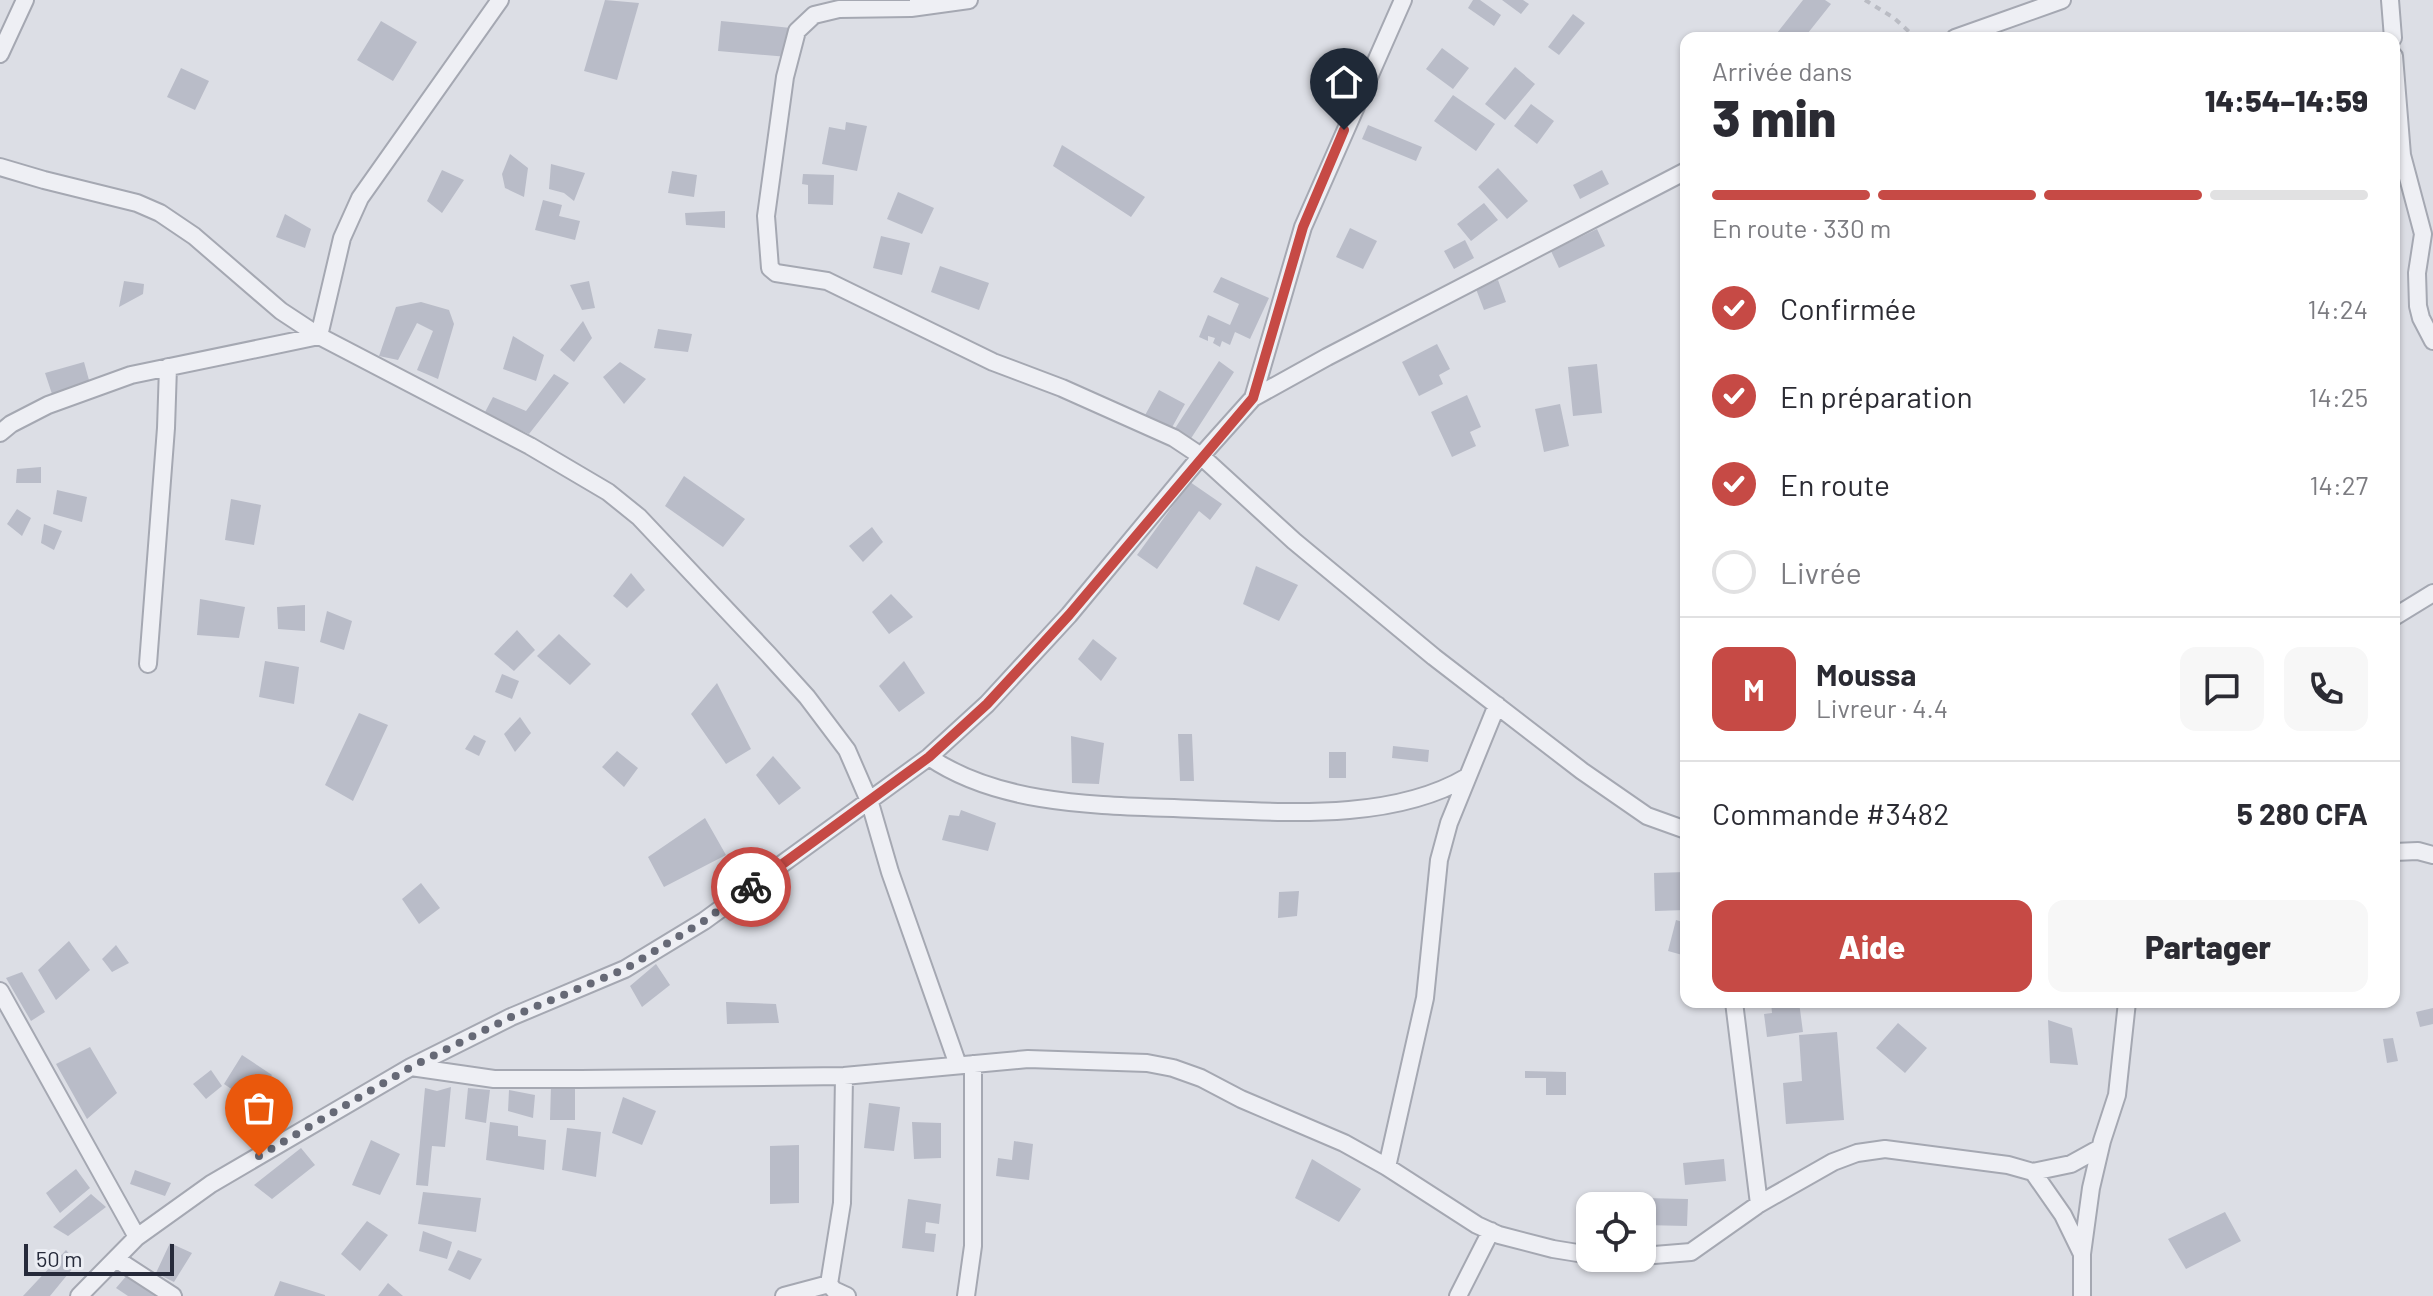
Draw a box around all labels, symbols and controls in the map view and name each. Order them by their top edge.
pin [1310,48,1378,130]
text: Arrivée dans [1712,55,1852,86]
icon: home [1322,60,1366,104]
text: 14:54–14:59 [2205,82,2368,118]
text: 3 min [1712,85,1836,147]
text: En route · 330 m [1712,212,1891,243]
icon: check [1712,286,1756,330]
text: Confirmée [1780,290,1917,326]
text: 14:24 [2307,293,2368,324]
icon: check [1712,374,1756,418]
text: En préparation [1780,378,1973,414]
text: 14:25 [2308,381,2368,412]
icon: check [1712,462,1756,506]
text: En route [1780,466,1890,502]
text: 14:27 [2310,469,2368,500]
text: Livrée [1780,554,1862,590]
button: chat [2180,647,2264,731]
button: phone [2284,647,2368,731]
text: Moussa [1816,656,1916,692]
text: M [1743,671,1765,707]
text: Livreur · 4.4 [1816,692,1948,723]
text: Commande #3482 [1712,795,1949,831]
text: 5 280 CFA [2237,795,2368,831]
courier [711,847,791,927]
icon: bike [729,865,773,909]
button: Aide [1712,900,2032,992]
button: Partager [2048,900,2368,992]
pin [225,1074,293,1156]
icon: bag [237,1086,281,1130]
map controls [1576,1192,1656,1272]
button: locate [1576,1192,1656,1272]
scale bar [24,1240,174,1276]
text: 50 m [36,1245,82,1271]

